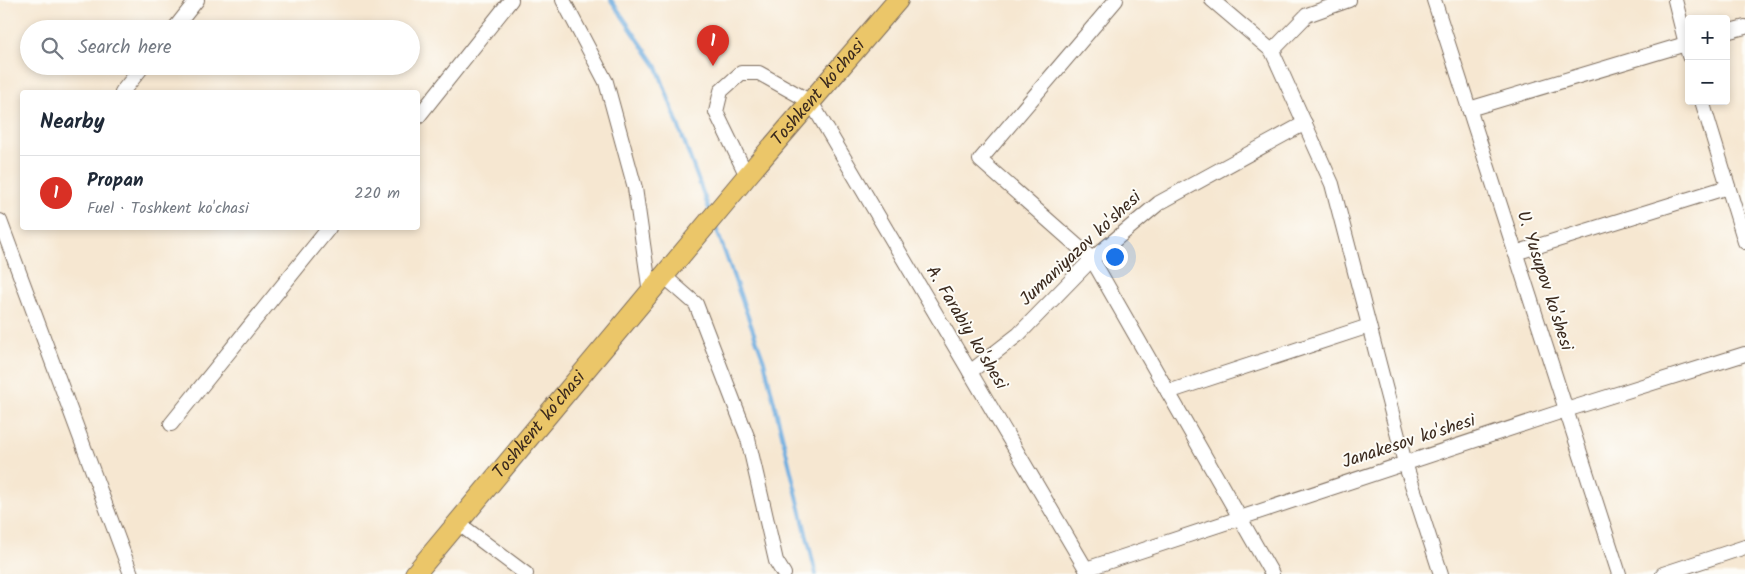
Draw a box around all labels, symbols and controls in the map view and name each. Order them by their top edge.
map controls [1685,15,1730,105]
button: + [1685,15,1730,60]
search box [20,20,420,75]
pin: 1 [697,25,729,66]
street label: Toshkent ko'chasi [764,32,873,153]
text: Search here [78,33,172,63]
icon: search [38,34,66,62]
button: − [1685,60,1730,105]
text: Nearby [40,106,105,139]
text: Propan [87,166,143,196]
text: 1 [54,181,58,206]
text: 220 m [354,181,400,206]
street label: Jumaniyazov ko'shesi [1013,184,1149,314]
text: Fuel · Toshkent ko'chasi [87,196,249,221]
street label: U. Yusupov ko'shesi [1508,207,1581,355]
your location [1102,244,1128,270]
street label: A. Farabiy ko'shesi [917,260,1015,396]
street label: Toshkent ko'chasi [486,364,593,485]
street label: Janakesov ko'shesi [1339,407,1480,477]

